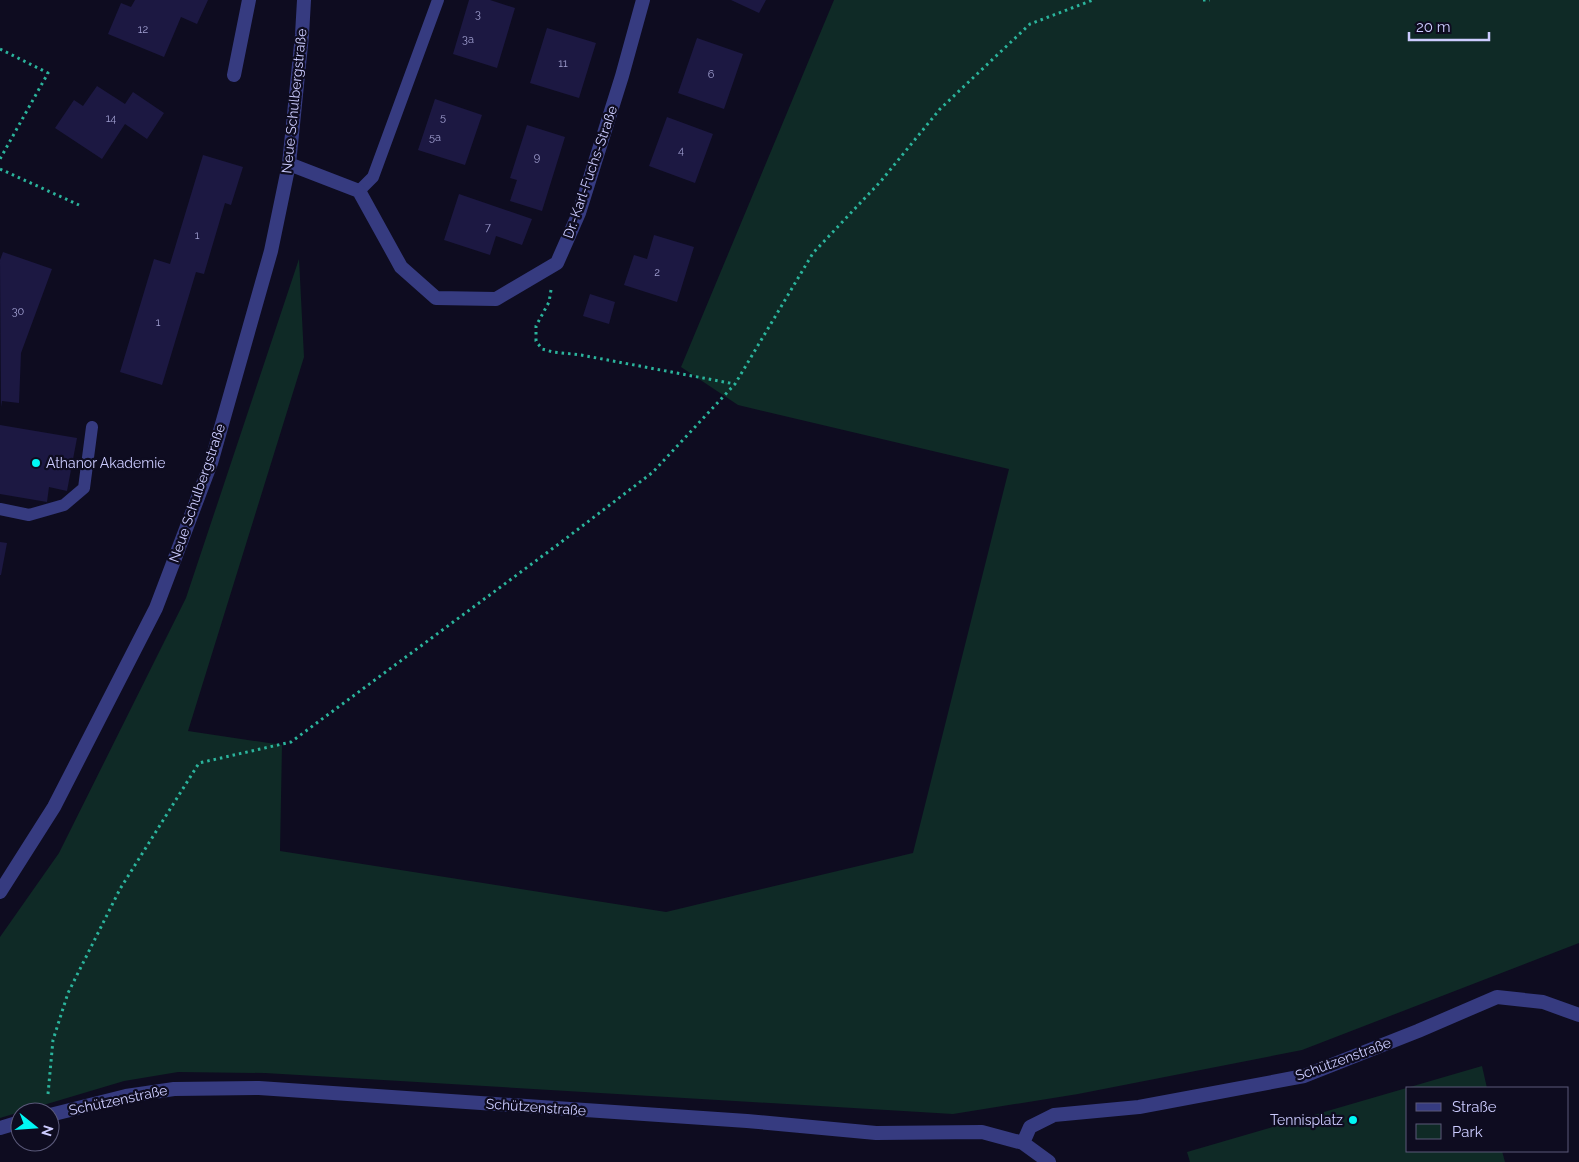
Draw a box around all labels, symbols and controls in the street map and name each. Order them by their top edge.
house number: 3 [475,8,481,21]
scale bar [1409,10,1489,42]
text: 20 m [1416,18,1451,36]
house number: 12 [138,23,148,36]
street label: Neue Schulbergstraße [278,28,310,174]
house number: 3a [462,33,474,46]
house number: 11 [558,57,568,70]
house number: 6 [708,68,715,81]
street label: Dr.-Karl-Fuchs-Straße [560,104,620,240]
house number: 5 [440,111,446,124]
house number: 14 [106,112,116,125]
house number: 5a [429,131,441,144]
house number: 4 [678,144,684,157]
house number: 9 [534,151,540,164]
house number: 7 [485,221,491,234]
house number: 1 [195,229,200,242]
house number: 2 [654,266,660,279]
house number: 30 [12,305,25,318]
house number: 1 [156,316,161,329]
street label: Neue Schulbergstraße [166,422,228,564]
place label: Athanor Akademie [46,455,165,471]
marker: Athanor Akademie [30,457,42,469]
street label: Schützenstraße [1293,1034,1393,1084]
street label: Schützenstraße [67,1082,169,1118]
legend [1406,1087,1569,1152]
street label: Schützenstraße [485,1096,587,1118]
text: Straße [1452,1098,1497,1116]
north arrow [10,1102,60,1152]
place label: Tennisplatz [1270,1112,1343,1128]
marker: Tennisplatz [1347,1114,1359,1126]
text: N [38,1123,57,1138]
text: Park [1452,1123,1483,1141]

